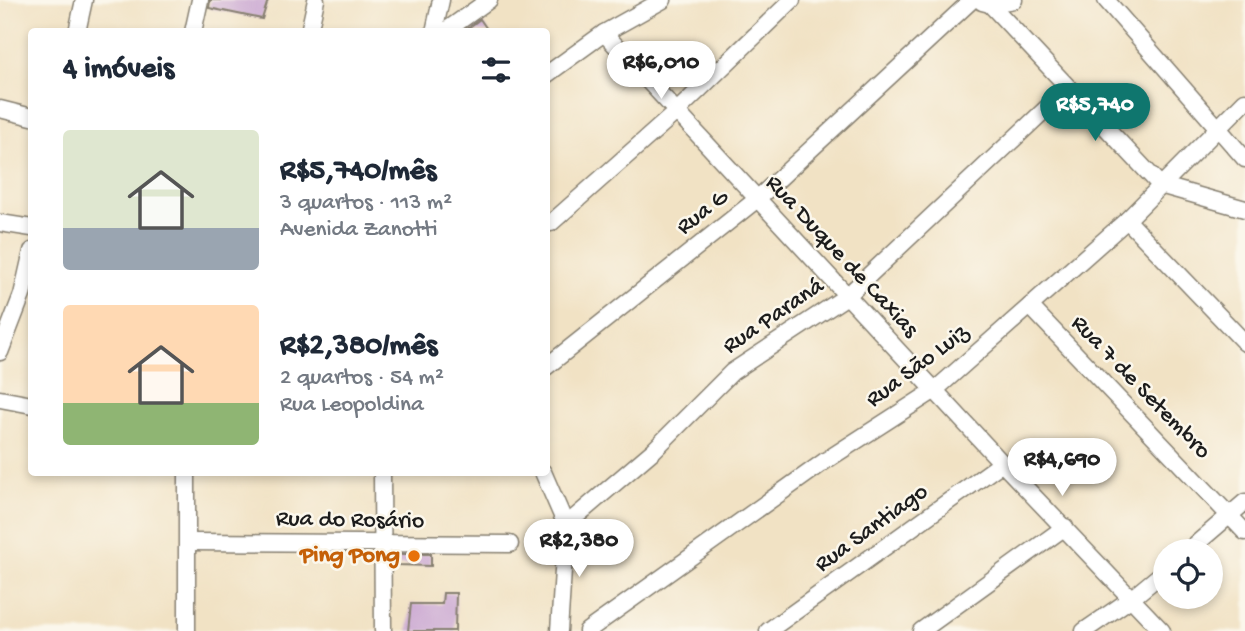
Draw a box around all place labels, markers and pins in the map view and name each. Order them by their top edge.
pin: R$6,010 [596,42,726,101]
pin: R$5,740 [1030,83,1160,143]
pin: R$4,690 [997,438,1127,498]
pin: R$2,380 [514,520,644,579]
place label: Ping Pong [298,542,400,571]
marker: Ping Pong [406,548,422,564]

